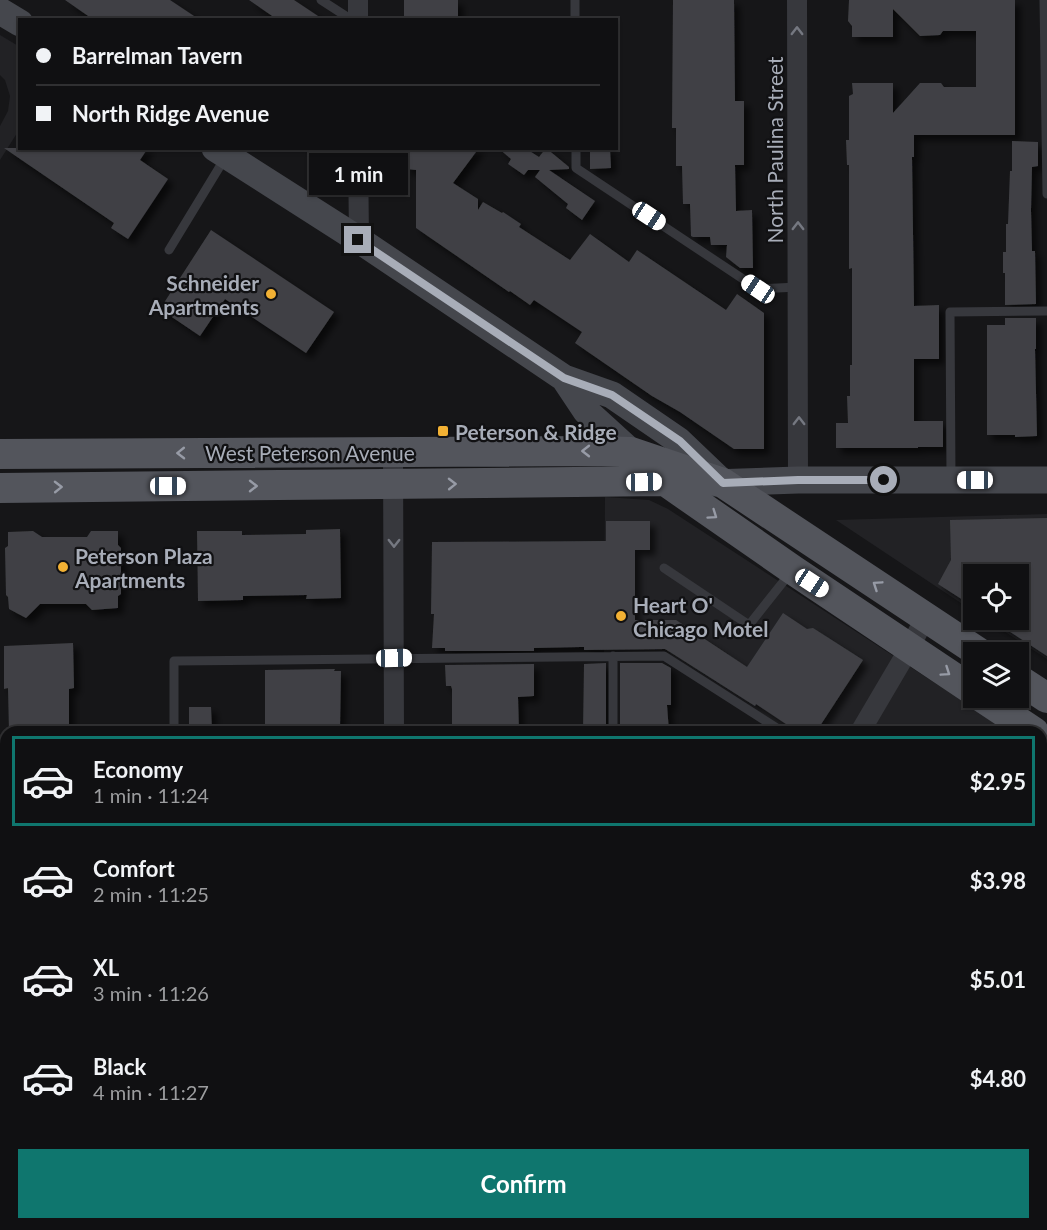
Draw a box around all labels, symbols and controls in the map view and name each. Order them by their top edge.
one-way arrow [791,27,803,36]
text: Barrelman Tavern [72,42,243,69]
street label: North Paulina Street [762,56,787,244]
text: North Ridge Avenue [72,100,269,127]
callout: 1 min [308,153,407,195]
text: 1 min [334,162,383,186]
car [629,199,669,233]
one-way arrow [792,222,804,231]
route end [344,226,371,253]
place label: Schneider Apartments [148,270,259,319]
car [738,271,778,307]
marker: Schneider Apartments [264,287,278,301]
one-way arrow [793,417,805,426]
place label: Peterson & Ridge [455,419,617,444]
marker: Peterson & Ridge [436,424,450,438]
street label: West Peterson Avenue [205,440,415,465]
one-way arrow [581,445,590,457]
one-way arrow [176,446,185,459]
route start [870,466,897,493]
car [957,471,993,489]
car [626,473,662,491]
car [150,477,186,495]
one-way arrow [448,478,457,490]
one-way arrow [249,480,258,492]
one-way arrow [54,481,63,493]
one-way arrow [706,508,717,519]
one-way arrow [388,539,400,548]
place label: Peterson Plaza Apartments [74,543,213,592]
marker: Peterson Plaza Apartments [56,560,70,574]
map controls [963,564,1029,708]
button: locate [963,564,1029,630]
car [792,566,832,600]
one-way arrow [872,582,883,593]
place label: Heart O' Chicago Motel [633,592,768,641]
marker: Heart O' Chicago Motel [614,609,628,623]
button: layers [963,642,1029,708]
car [376,649,412,667]
one-way arrow [939,665,950,676]
icon: car [21,754,75,808]
text: Economy [93,756,183,783]
text: $2.95 [970,768,1026,795]
text: 1 min · 11:24 [93,783,209,807]
icon: car [21,853,75,907]
text: Comfort [93,855,175,882]
text: $3.98 [970,867,1026,894]
text: 2 min · 11:25 [93,882,209,906]
icon: car [21,952,75,1006]
text: XL [93,954,119,981]
text: $5.01 [970,966,1026,993]
text: 3 min · 11:26 [93,981,209,1005]
icon: car [21,1051,75,1105]
text: Black [93,1053,146,1080]
text: $4.80 [970,1065,1026,1092]
text: 4 min · 11:27 [93,1080,209,1104]
button: Confirm [18,1149,1029,1218]

